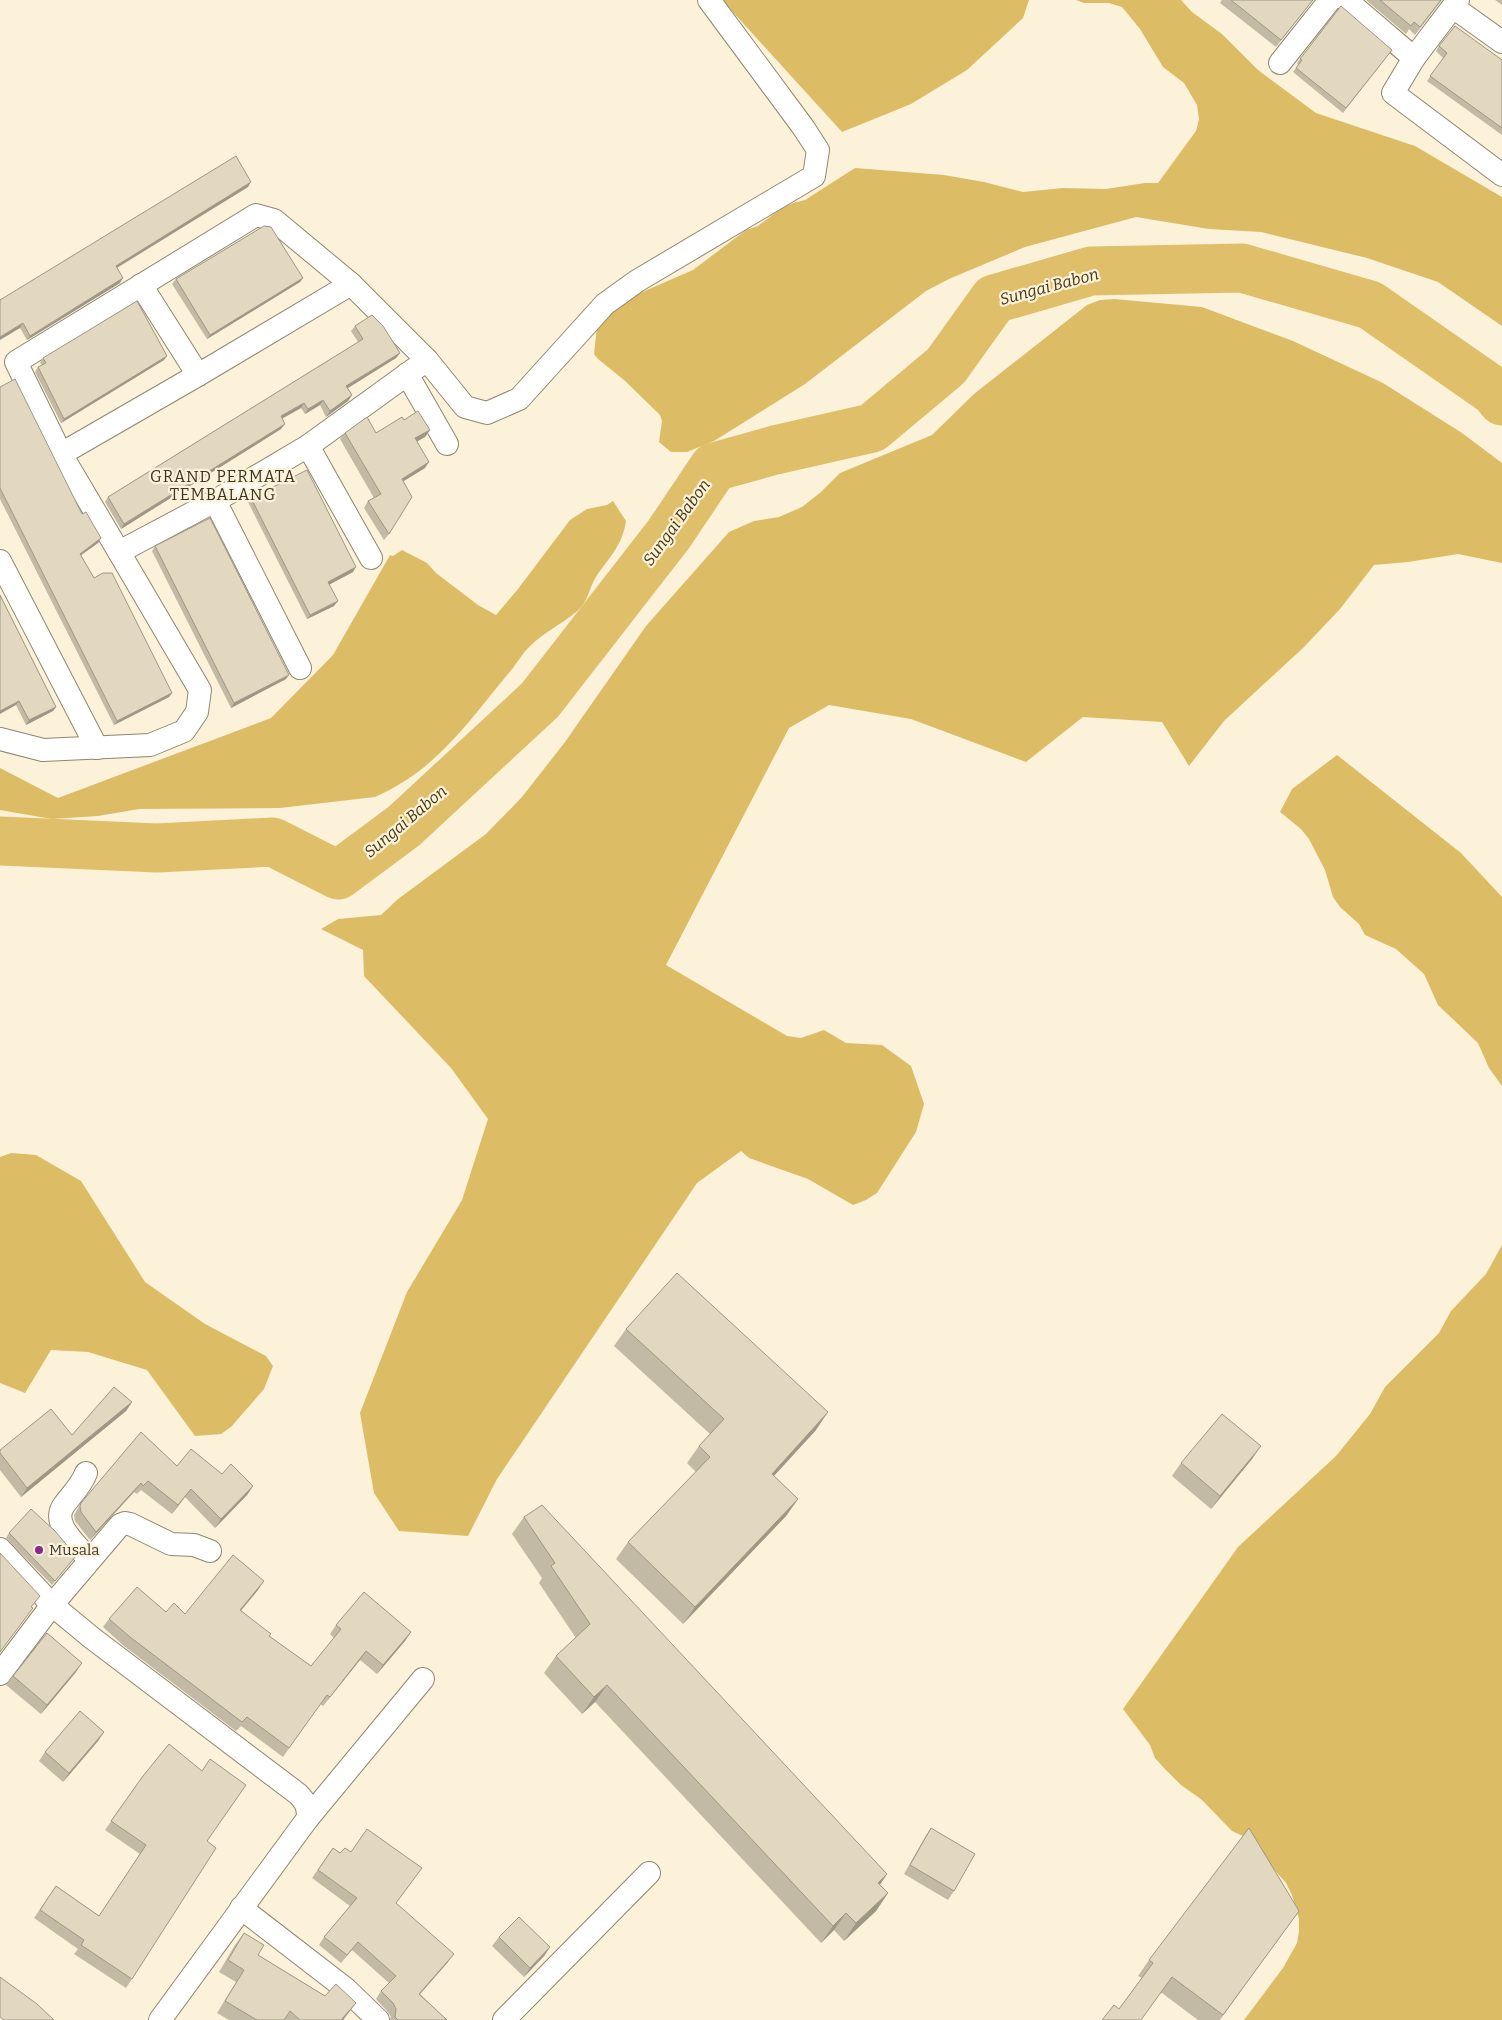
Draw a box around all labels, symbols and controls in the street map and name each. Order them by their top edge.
water label: Sungai Babon [998,264,1101,309]
district label: GRAND PERMATA TEMBALANG [150,467,296,504]
water label: Sungai Babon [639,476,714,569]
water label: Sungai Babon [360,781,450,861]
place label: Musala [49,1541,99,1559]
marker: Musala [33,1544,45,1556]

